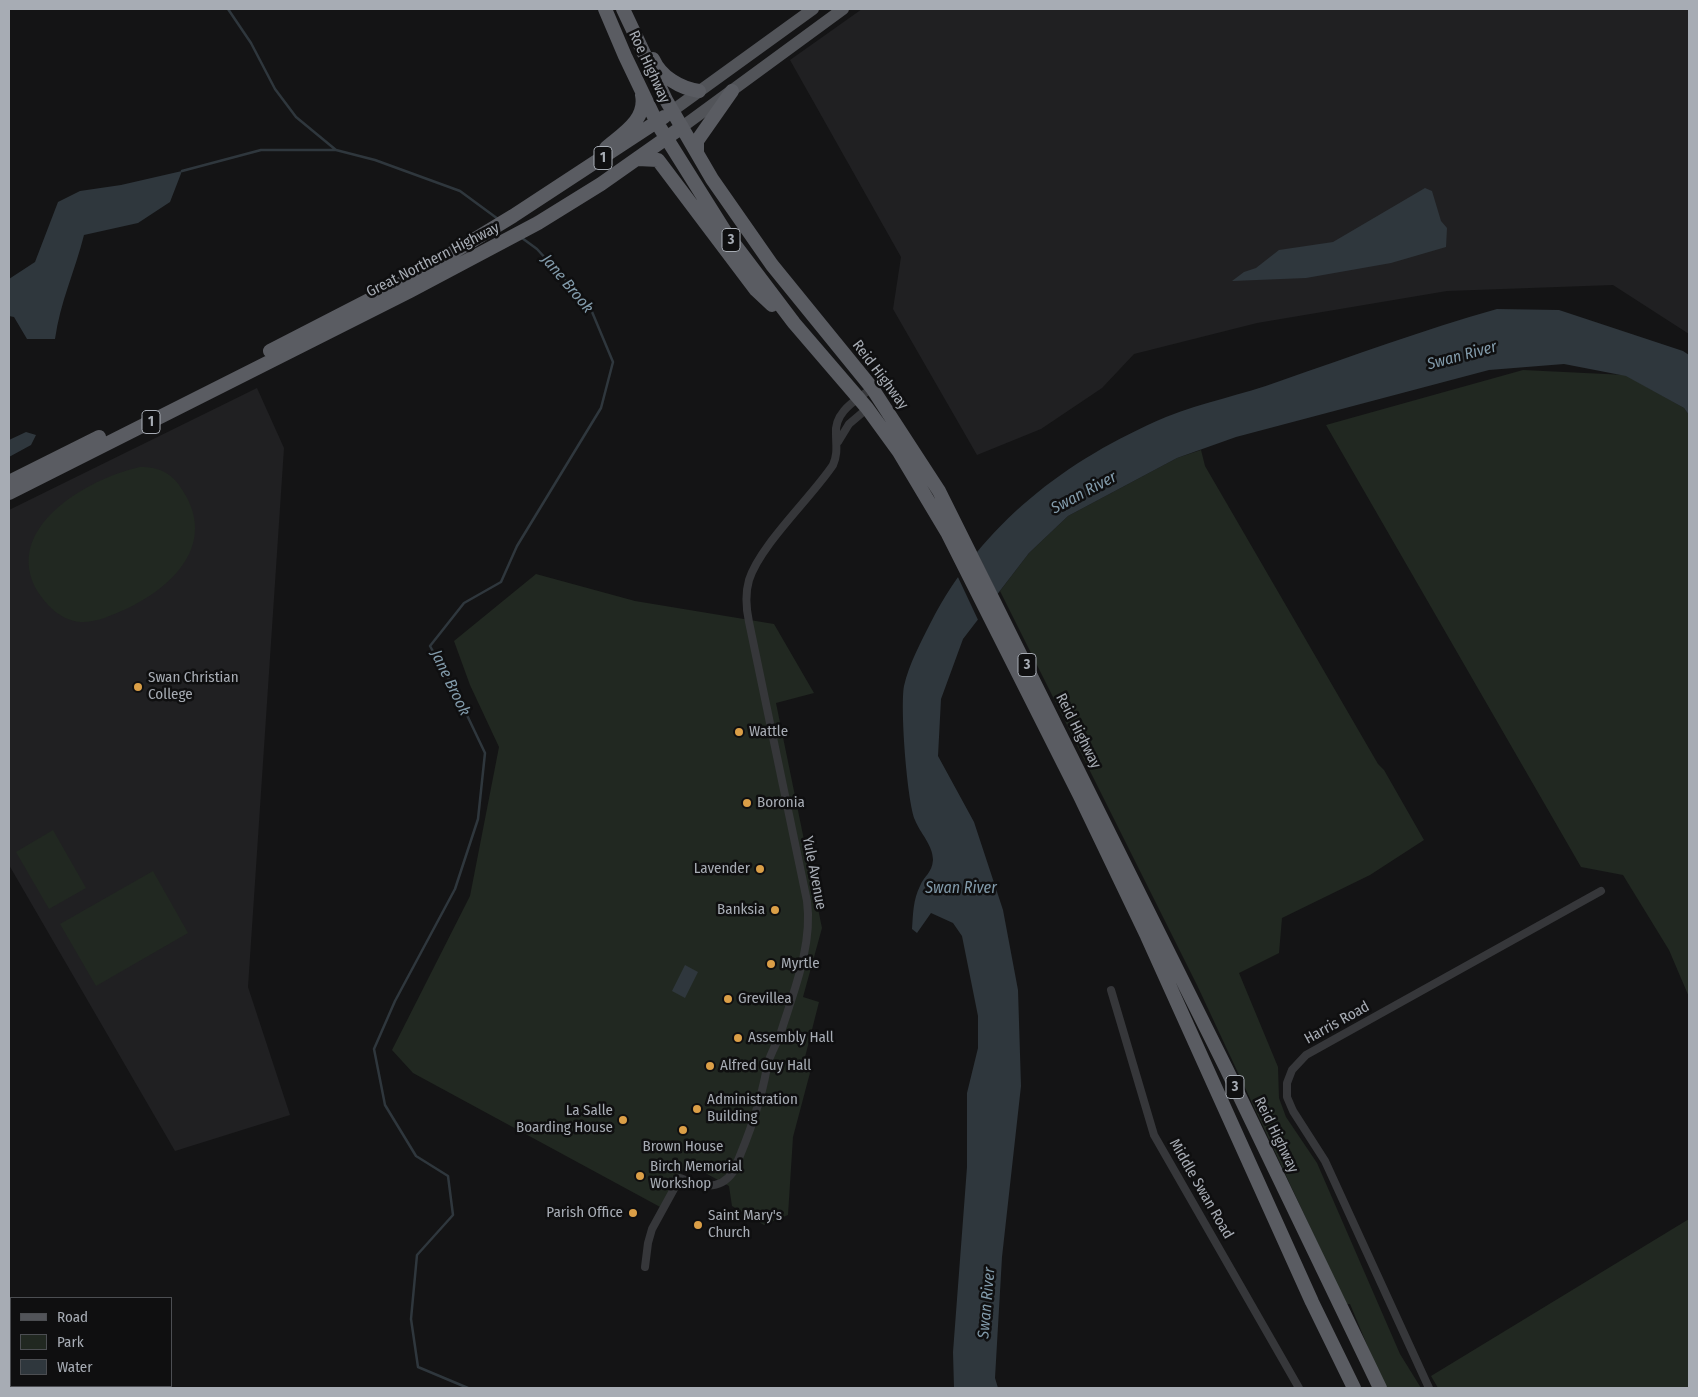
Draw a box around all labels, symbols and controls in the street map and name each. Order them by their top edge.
street label: Roe Highway [624,28,674,106]
road number: 1 [594,146,612,170]
street label: Great Northern Highway [363,219,503,301]
road number: 3 [722,228,740,252]
water label: Jane Brook [537,251,597,317]
street label: Reid Highway [848,337,912,413]
water label: Swan River [1425,337,1499,375]
road number: 1 [142,411,160,434]
water label: Swan River [1048,468,1120,518]
water label: Jane Brook [426,647,474,719]
road number: 3 [1018,654,1036,676]
place label: Swan Christian College [148,669,239,704]
marker: Swan Christian College [132,681,144,693]
street label: Reid Highway [1051,690,1105,772]
place label: Wattle [749,723,788,741]
marker: Wattle [733,726,745,738]
place label: Boronia [757,794,805,812]
marker: Boronia [741,797,753,809]
street label: Yule Avenue [798,835,830,911]
place label: Lavender [694,860,750,878]
marker: Lavender [754,863,766,875]
water label: Swan River [925,879,997,899]
place label: Banksia [717,901,765,919]
marker: Banksia [769,904,781,916]
place label: Myrtle [781,955,820,973]
marker: Myrtle [765,958,777,970]
place label: Grevillea [738,990,792,1008]
marker: Grevillea [722,993,734,1005]
street label: Harris Road [1301,998,1373,1048]
place label: Assembly Hall [748,1029,834,1047]
marker: Assembly Hall [732,1032,744,1044]
place label: Alfred Guy Hall [720,1057,811,1075]
marker: Alfred Guy Hall [704,1060,716,1072]
road number: 3 [1226,1076,1244,1098]
place label: Administration Building [707,1091,798,1126]
street label: Reid Highway [1250,1094,1302,1176]
place label: La Salle Boarding House [516,1102,613,1137]
marker: Administration Building [691,1103,703,1115]
marker: La Salle Boarding House [617,1114,629,1126]
marker: Brown House [677,1124,689,1136]
street label: Middle Swan Road [1165,1136,1237,1242]
place label: Brown House [643,1138,723,1156]
place label: Birch Memorial Workshop [650,1158,742,1193]
marker: Birch Memorial Workshop [634,1170,646,1182]
place label: Parish Office [546,1204,623,1222]
marker: Parish Office [627,1207,639,1219]
place label: Saint Mary's Church [708,1207,782,1242]
marker: Saint Mary's Church [692,1219,704,1231]
water label: Swan River [974,1267,1000,1339]
legend [10,1297,172,1387]
text: Road [57,1308,88,1326]
text: Park [57,1333,84,1351]
text: Water [57,1358,92,1376]

